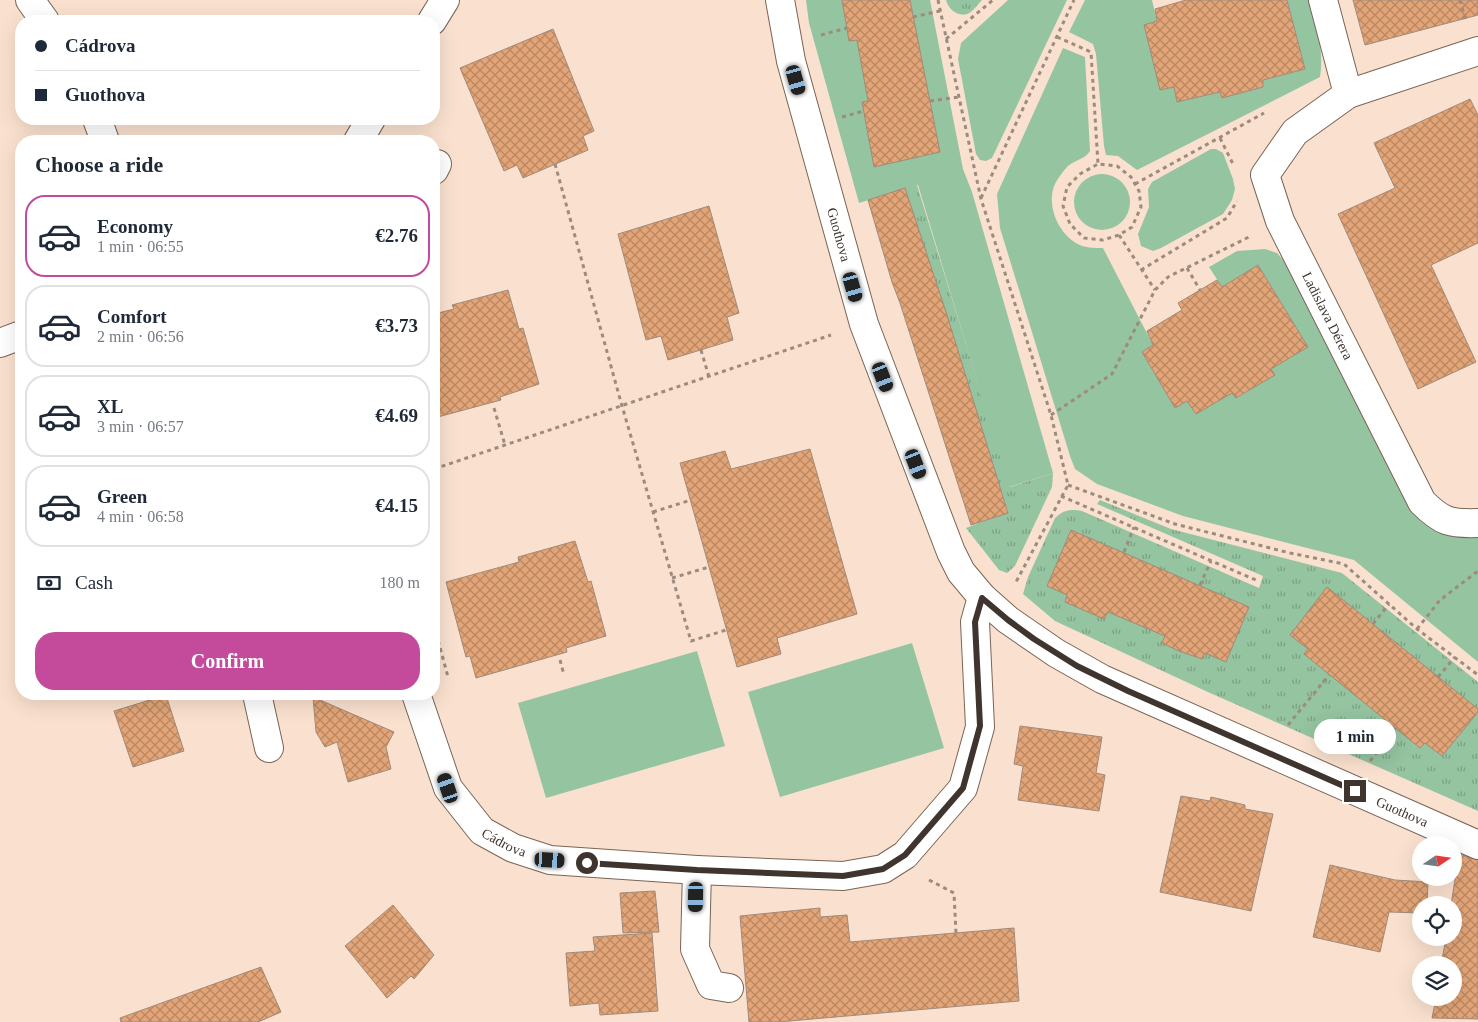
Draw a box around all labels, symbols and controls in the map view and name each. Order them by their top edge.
text: Cádrova [65,35,135,56]
car [784,64,807,96]
text: Guothova [65,84,145,105]
text: Choose a ride [35,152,163,177]
street label: Guothova [825,206,854,264]
icon: car [37,214,82,259]
text: Economy [97,216,173,237]
text: €2.76 [375,225,418,246]
text: 1 min · 06:55 [97,238,184,255]
street label: Ladislava Dérera [1299,269,1357,363]
car [841,271,864,303]
icon: car [37,304,82,349]
text: Comfort [97,306,167,327]
text: €3.73 [375,315,418,336]
text: 2 min · 06:56 [97,328,184,345]
car [870,360,895,394]
icon: car [37,394,82,439]
text: XL [97,396,123,417]
text: €4.69 [375,405,418,426]
text: 3 min · 06:57 [97,418,184,435]
car [903,447,928,481]
icon: car [37,484,82,529]
text: Green [97,486,147,507]
text: €4.15 [375,495,418,516]
text: 4 min · 06:58 [97,508,184,525]
icon: cash [35,569,63,597]
text: Cash [75,572,113,593]
text: 180 m [380,574,420,591]
button: Confirm [35,632,420,690]
callout: 1 min [1314,718,1396,754]
text: 1 min [1336,728,1374,745]
car [436,771,459,805]
route end [1344,780,1366,802]
street label: Guothova [1374,794,1431,830]
street label: Cádrova [479,825,529,859]
north arrow [1412,836,1462,886]
map controls [1412,836,1462,1006]
car [534,852,565,868]
route start [576,852,598,874]
car [688,882,703,912]
button: locate [1412,896,1462,946]
button: layers [1412,956,1462,1006]

